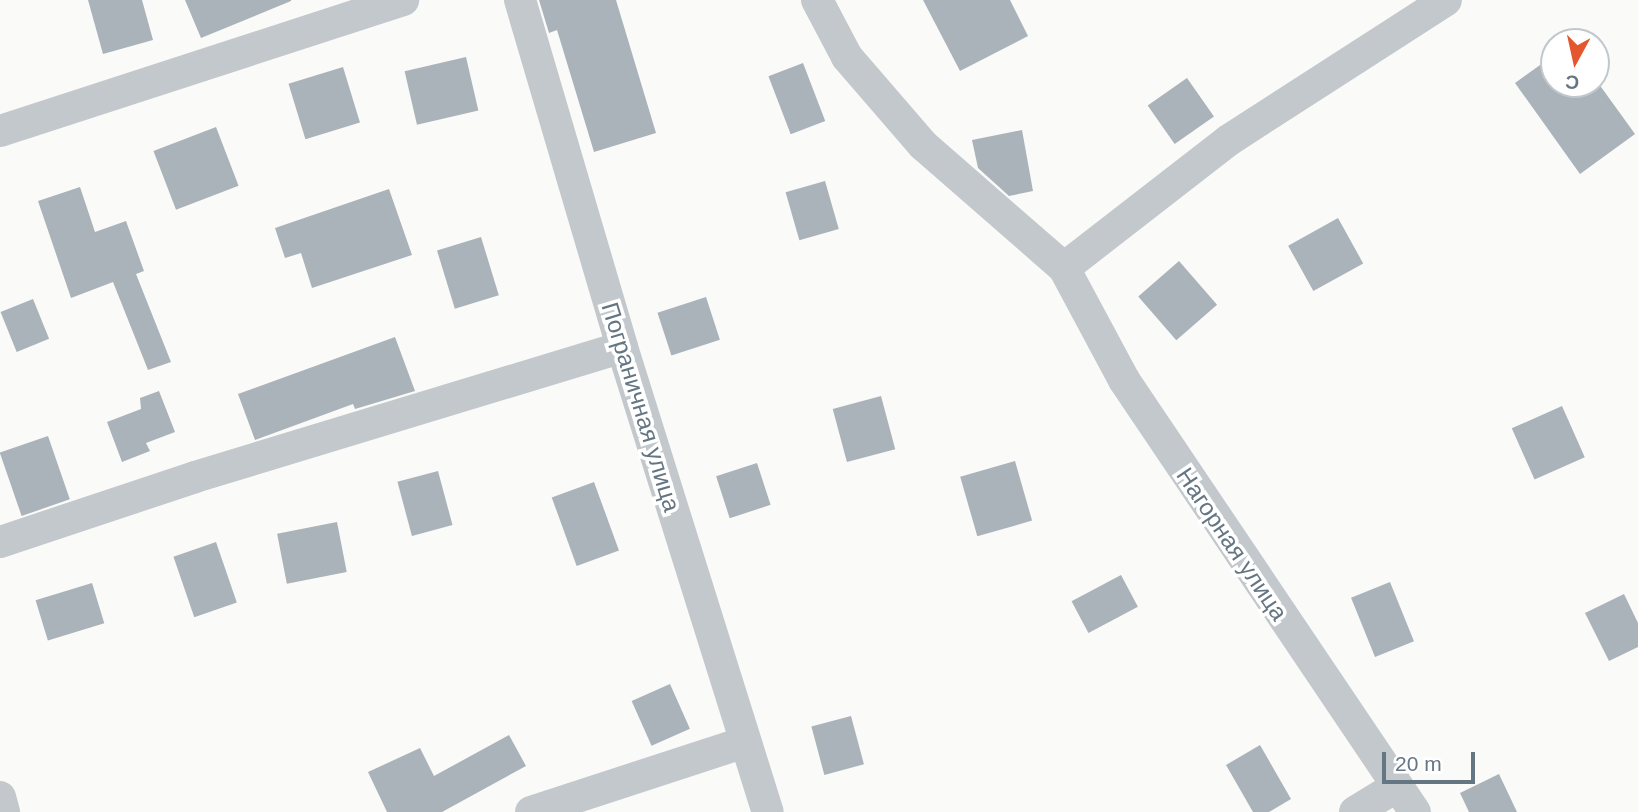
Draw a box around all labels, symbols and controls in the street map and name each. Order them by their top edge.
north arrow [1540,28,1610,98]
text: С [1564,71,1581,94]
street label: Пограничная улица [595,299,687,515]
street label: Нагорная улица [1170,462,1294,626]
scale bar [1386,738,1479,782]
text: 20 m [1395,752,1442,775]

